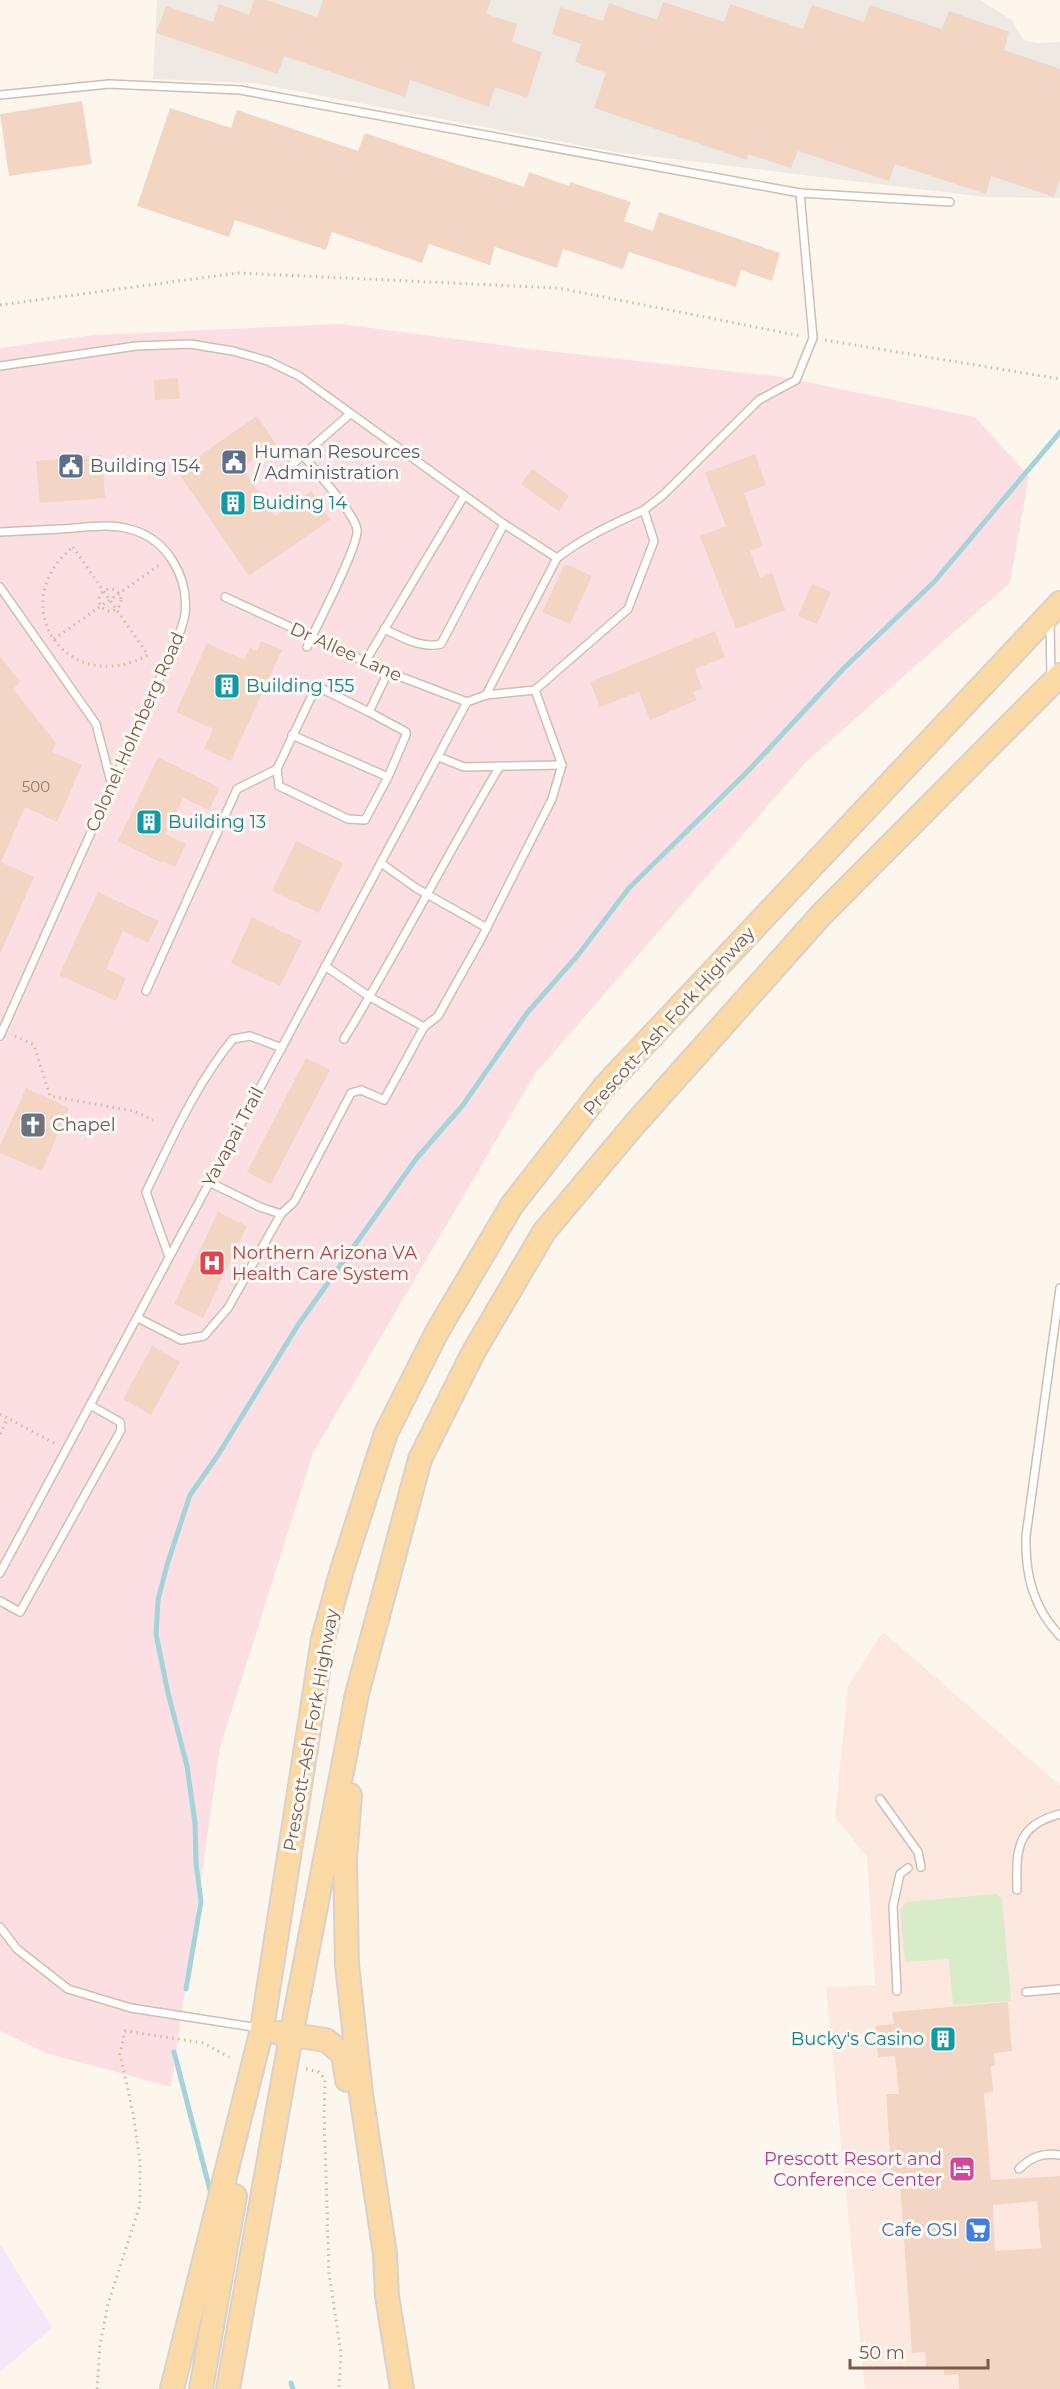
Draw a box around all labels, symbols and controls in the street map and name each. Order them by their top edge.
place label: Human Resources / Administration [253,441,420,484]
public building icon: Human Resources / Administration [219,447,249,477]
public building icon: Building 154 [56,451,86,481]
place label: Building 154 [90,455,200,477]
building icon: Buiding 14 [218,488,248,518]
place label: Buiding 14 [252,492,347,514]
street label: Dr Allee Lane [287,618,405,687]
street label: Colonel Holmberg Road [81,629,189,835]
building icon: Building 155 [212,671,242,701]
place label: Building 155 [246,675,354,697]
house number: 500 [22,777,50,796]
building icon: Building 13 [134,807,164,837]
place label: Building 13 [168,811,266,833]
street label: Prescott–Ash Fork Highway [579,922,760,1120]
street label: Yavapai Trail [197,1083,269,1191]
church icon: Chapel [18,1110,48,1140]
place label: Chapel [52,1114,115,1136]
place label: Northern Arizona VA Health Care System [232,1242,417,1285]
hospital icon: Northern Arizona VA Health Care System [197,1248,227,1278]
street label: Prescott–Ash Fork Highway [279,1607,343,1853]
building icon: Bucky's Casino [928,2024,958,2054]
place label: Bucky's Casino [791,2028,924,2050]
place label: Prescott Resort and Conference Center [764,2148,942,2191]
hotel icon: Prescott Resort and Conference Center [947,2154,977,2184]
supermarket icon: Cafe OSI [963,2215,993,2245]
place label: Cafe OSI [882,2219,958,2241]
scale bar [850,2332,988,2370]
text: 50 m [859,2342,905,2364]

